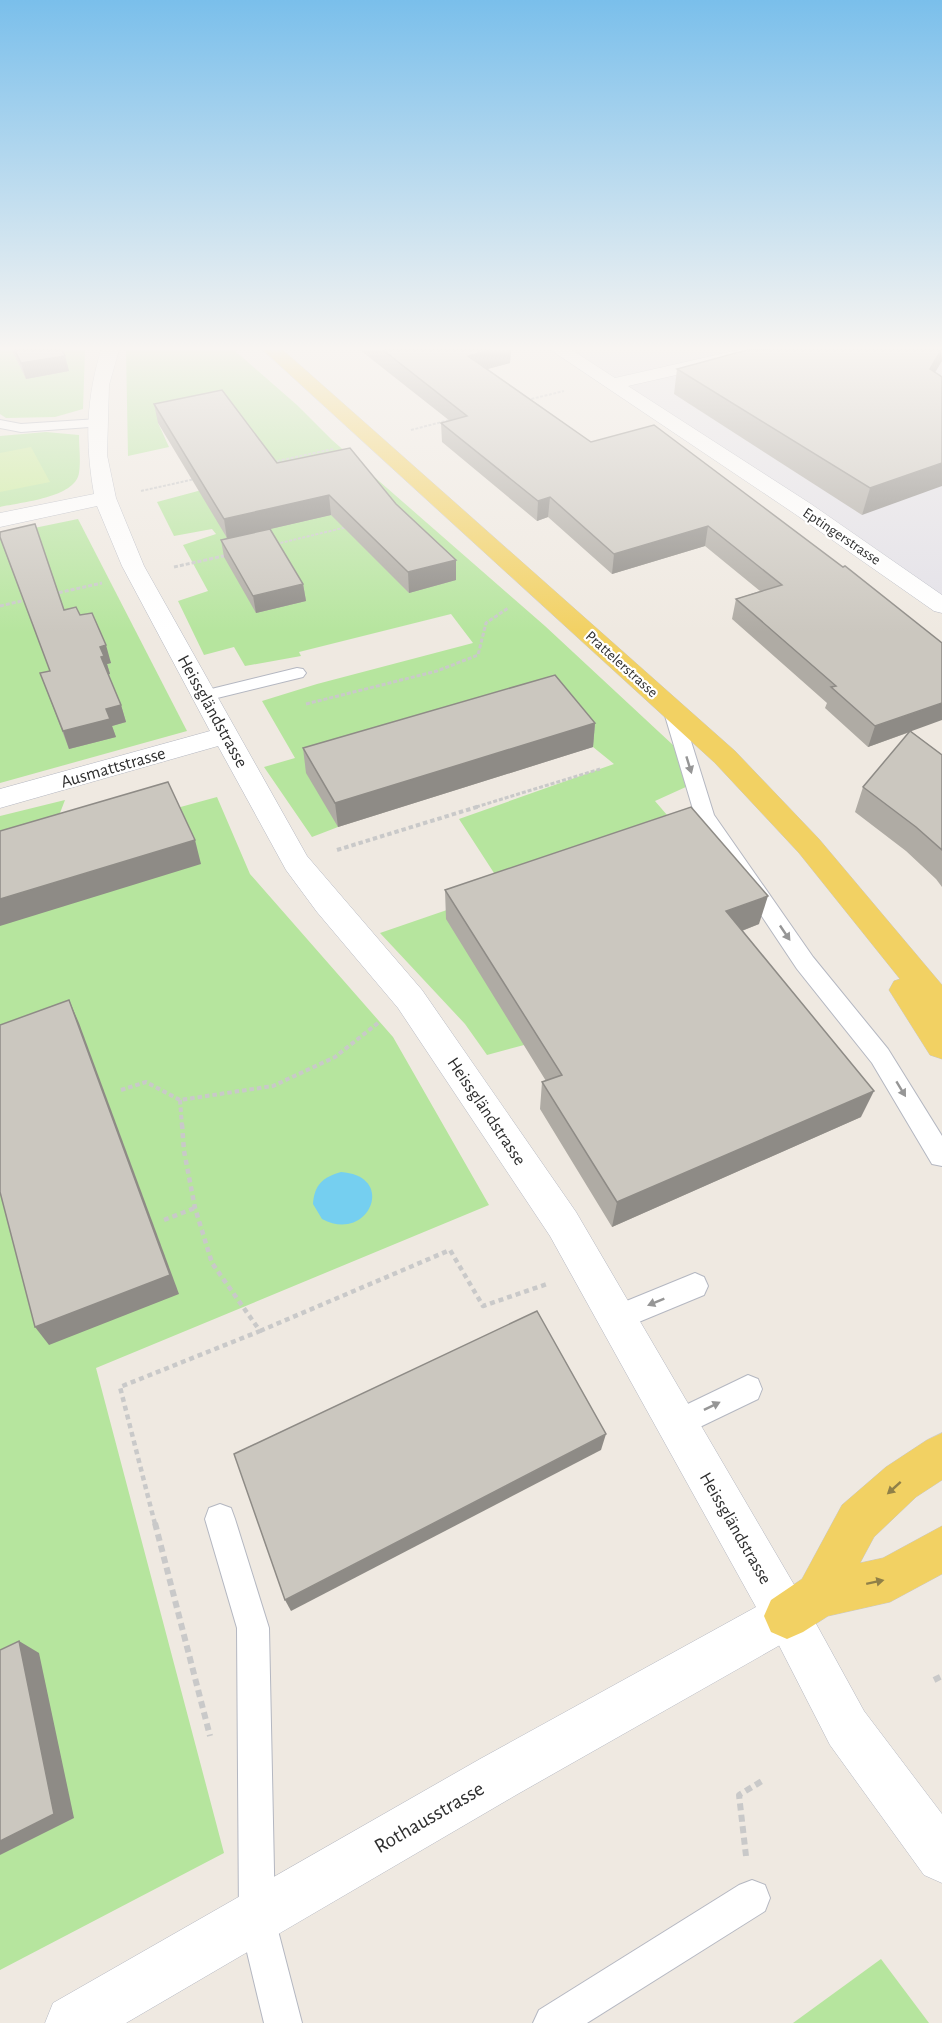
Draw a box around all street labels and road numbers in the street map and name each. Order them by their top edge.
street label: Eptingerstrasse [800,505,883,568]
street label: Prattelerstrasse [583,628,661,700]
street label: Heissgländstrasse [174,652,251,771]
street label: Ausmattstrasse [59,744,168,792]
street label: Heissgländstrasse [444,1054,529,1169]
street label: Heissgländstrasse [696,1470,774,1587]
street label: Rothausstrasse [371,1778,488,1857]

